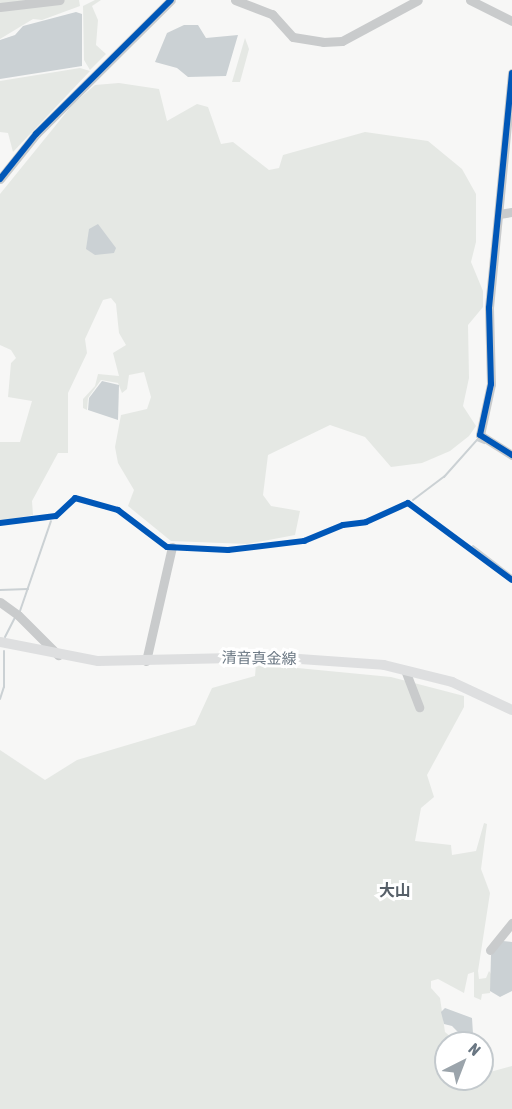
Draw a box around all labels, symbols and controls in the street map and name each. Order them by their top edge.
street label: 清音真金線 [221,648,297,668]
district label: 大山 [379,880,411,900]
north arrow [434,1031,494,1091]
text: N [465,1039,484,1059]

